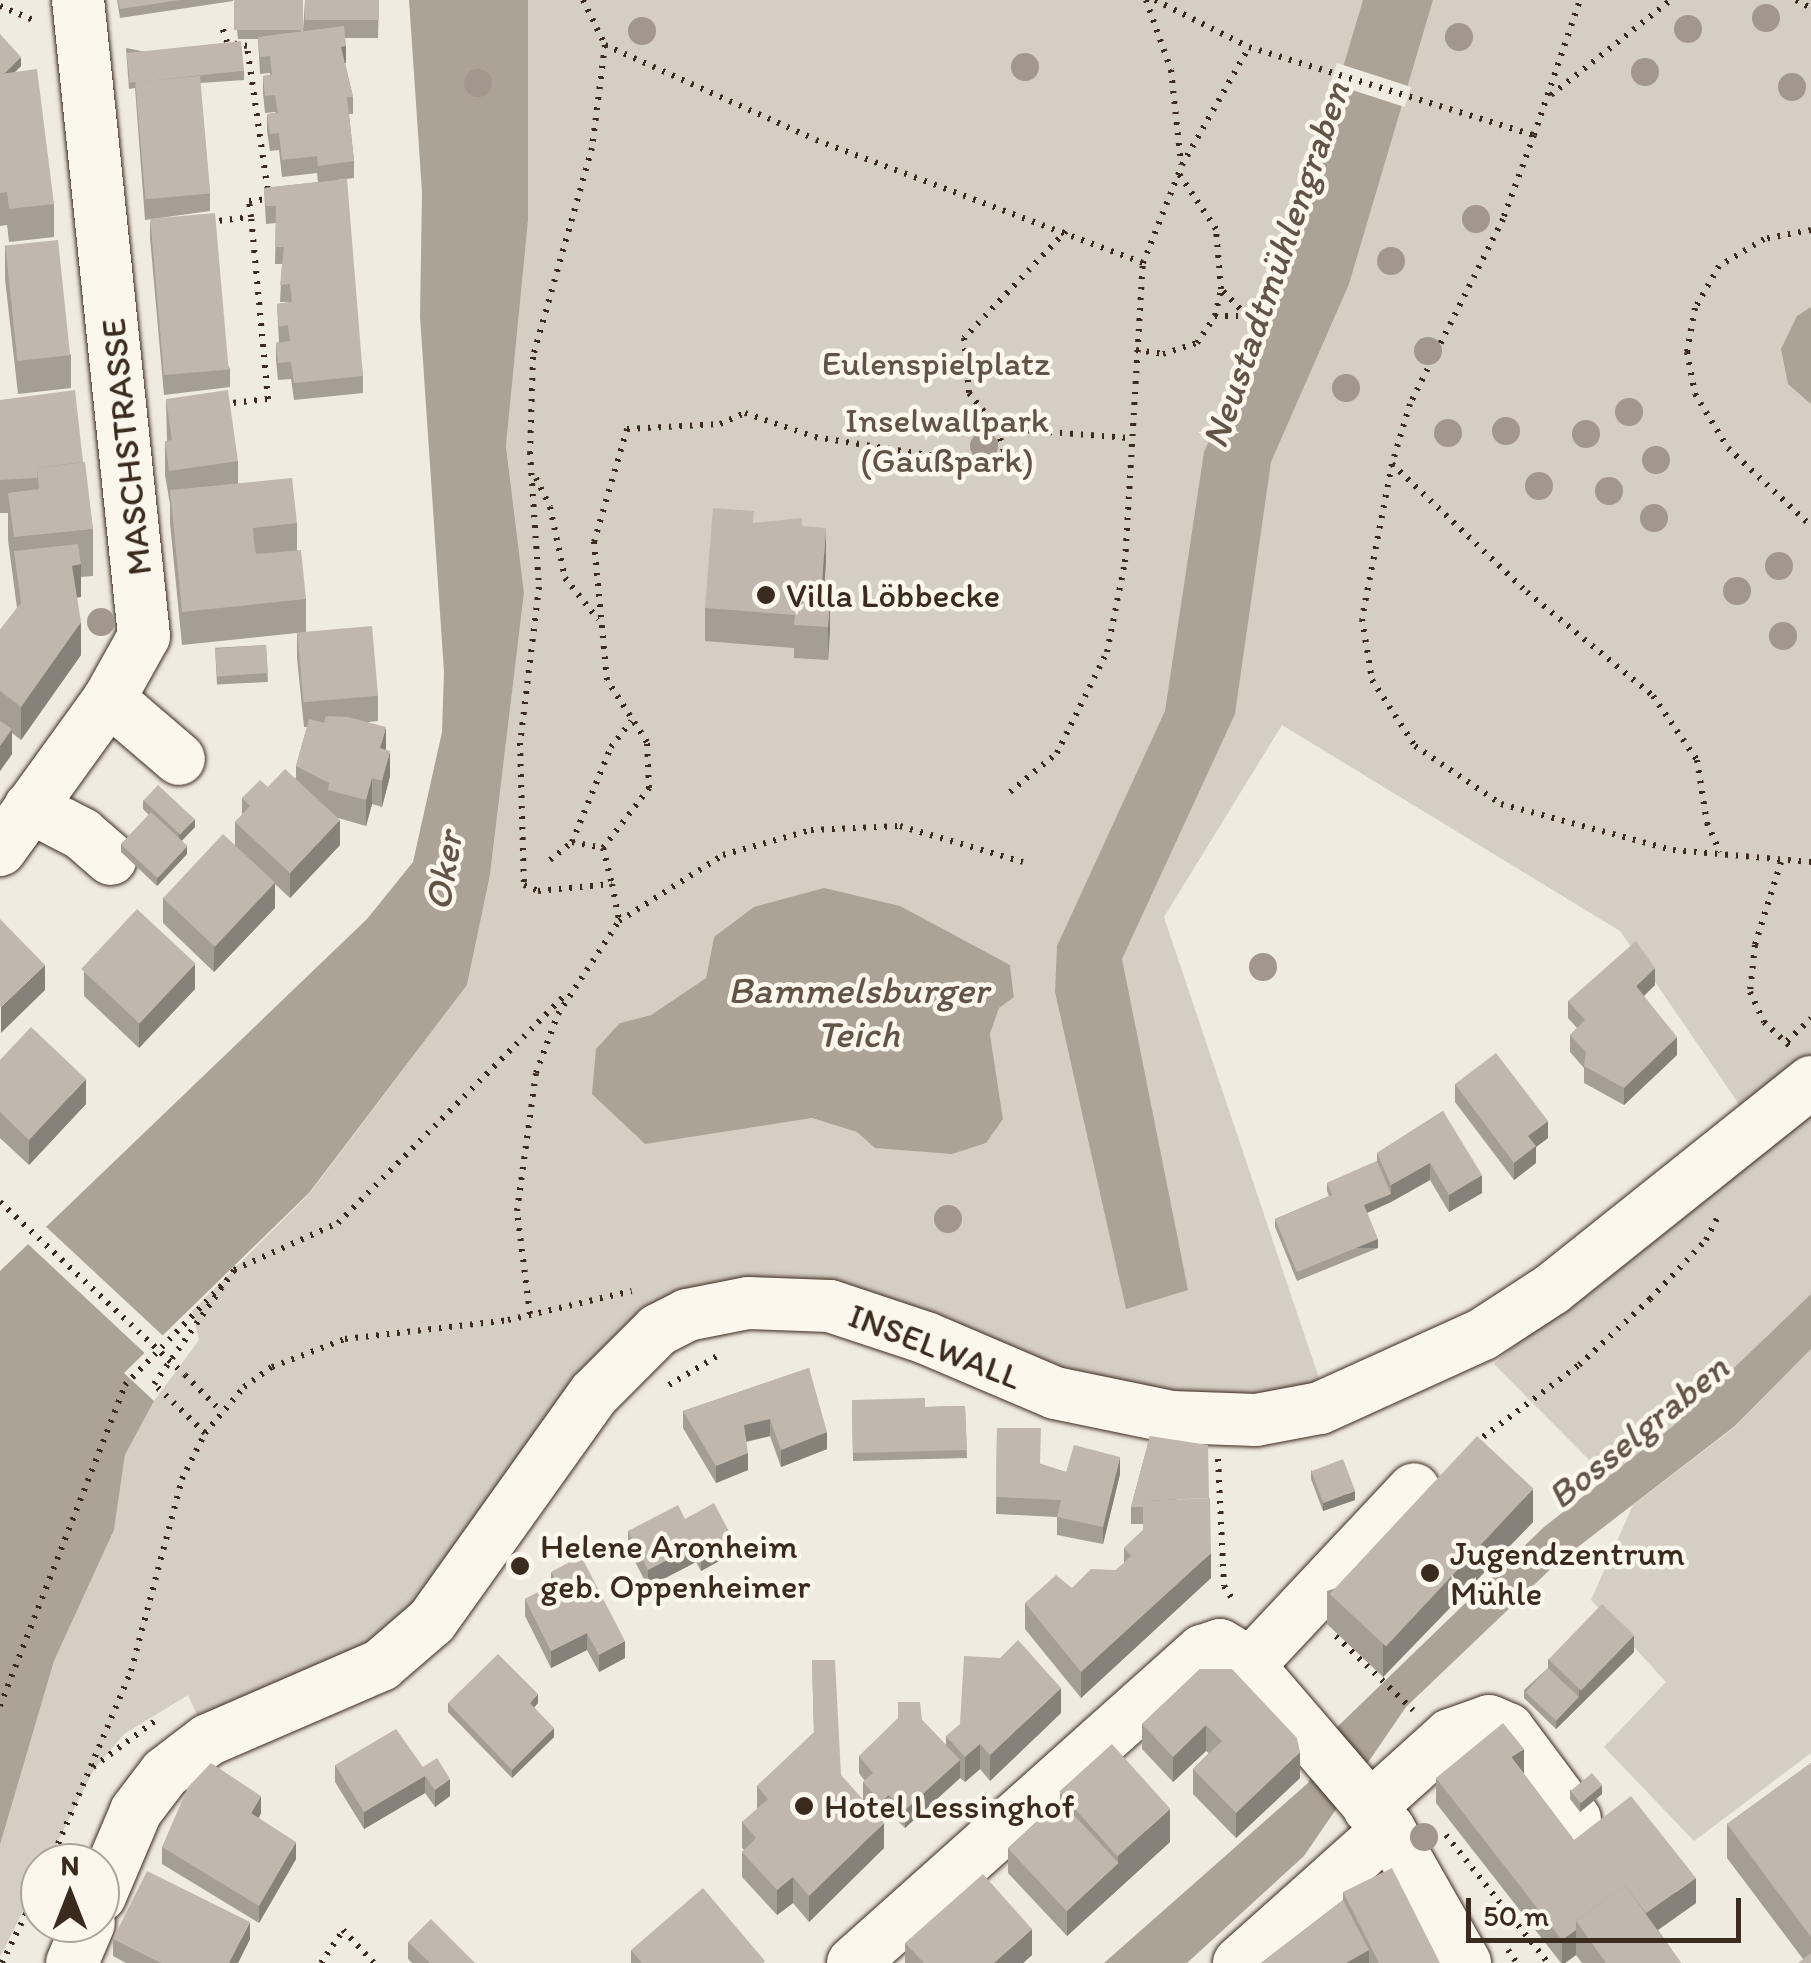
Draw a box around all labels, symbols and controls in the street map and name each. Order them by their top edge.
water label: Neustadtmühlengraben [1192,76,1360,454]
street label: MASCHSTRASSE [92,316,160,578]
park label: Eulenspielplatz [822,342,1050,384]
park label: Inselwallpark (Gaußpark) [845,399,1049,481]
place label: Villa Löbbecke [786,574,1000,616]
marker: Villa Löbbecke [755,584,777,606]
water label: Oker [415,828,473,914]
water label: Bammelsburger Teich [728,968,988,1058]
street label: INSELWALL [843,1294,1027,1398]
water label: Bosselgraben [1538,1345,1738,1519]
place label: Helene Aronheim geb. Oppenheimer [540,1525,810,1607]
place label: Jugendzentrum Mühle [1450,1532,1685,1614]
marker: Helene Aronheim geb. Oppenheimer [509,1555,531,1577]
marker: Jugendzentrum Mühle [1419,1562,1441,1584]
place label: Hotel Lessinghof [824,1785,1075,1827]
marker: Hotel Lessinghof [793,1795,815,1817]
north arrow [20,1843,120,1943]
text: N [61,1848,79,1882]
scale bar [1471,1878,1746,1940]
text: 50 m [1483,1897,1549,1934]

